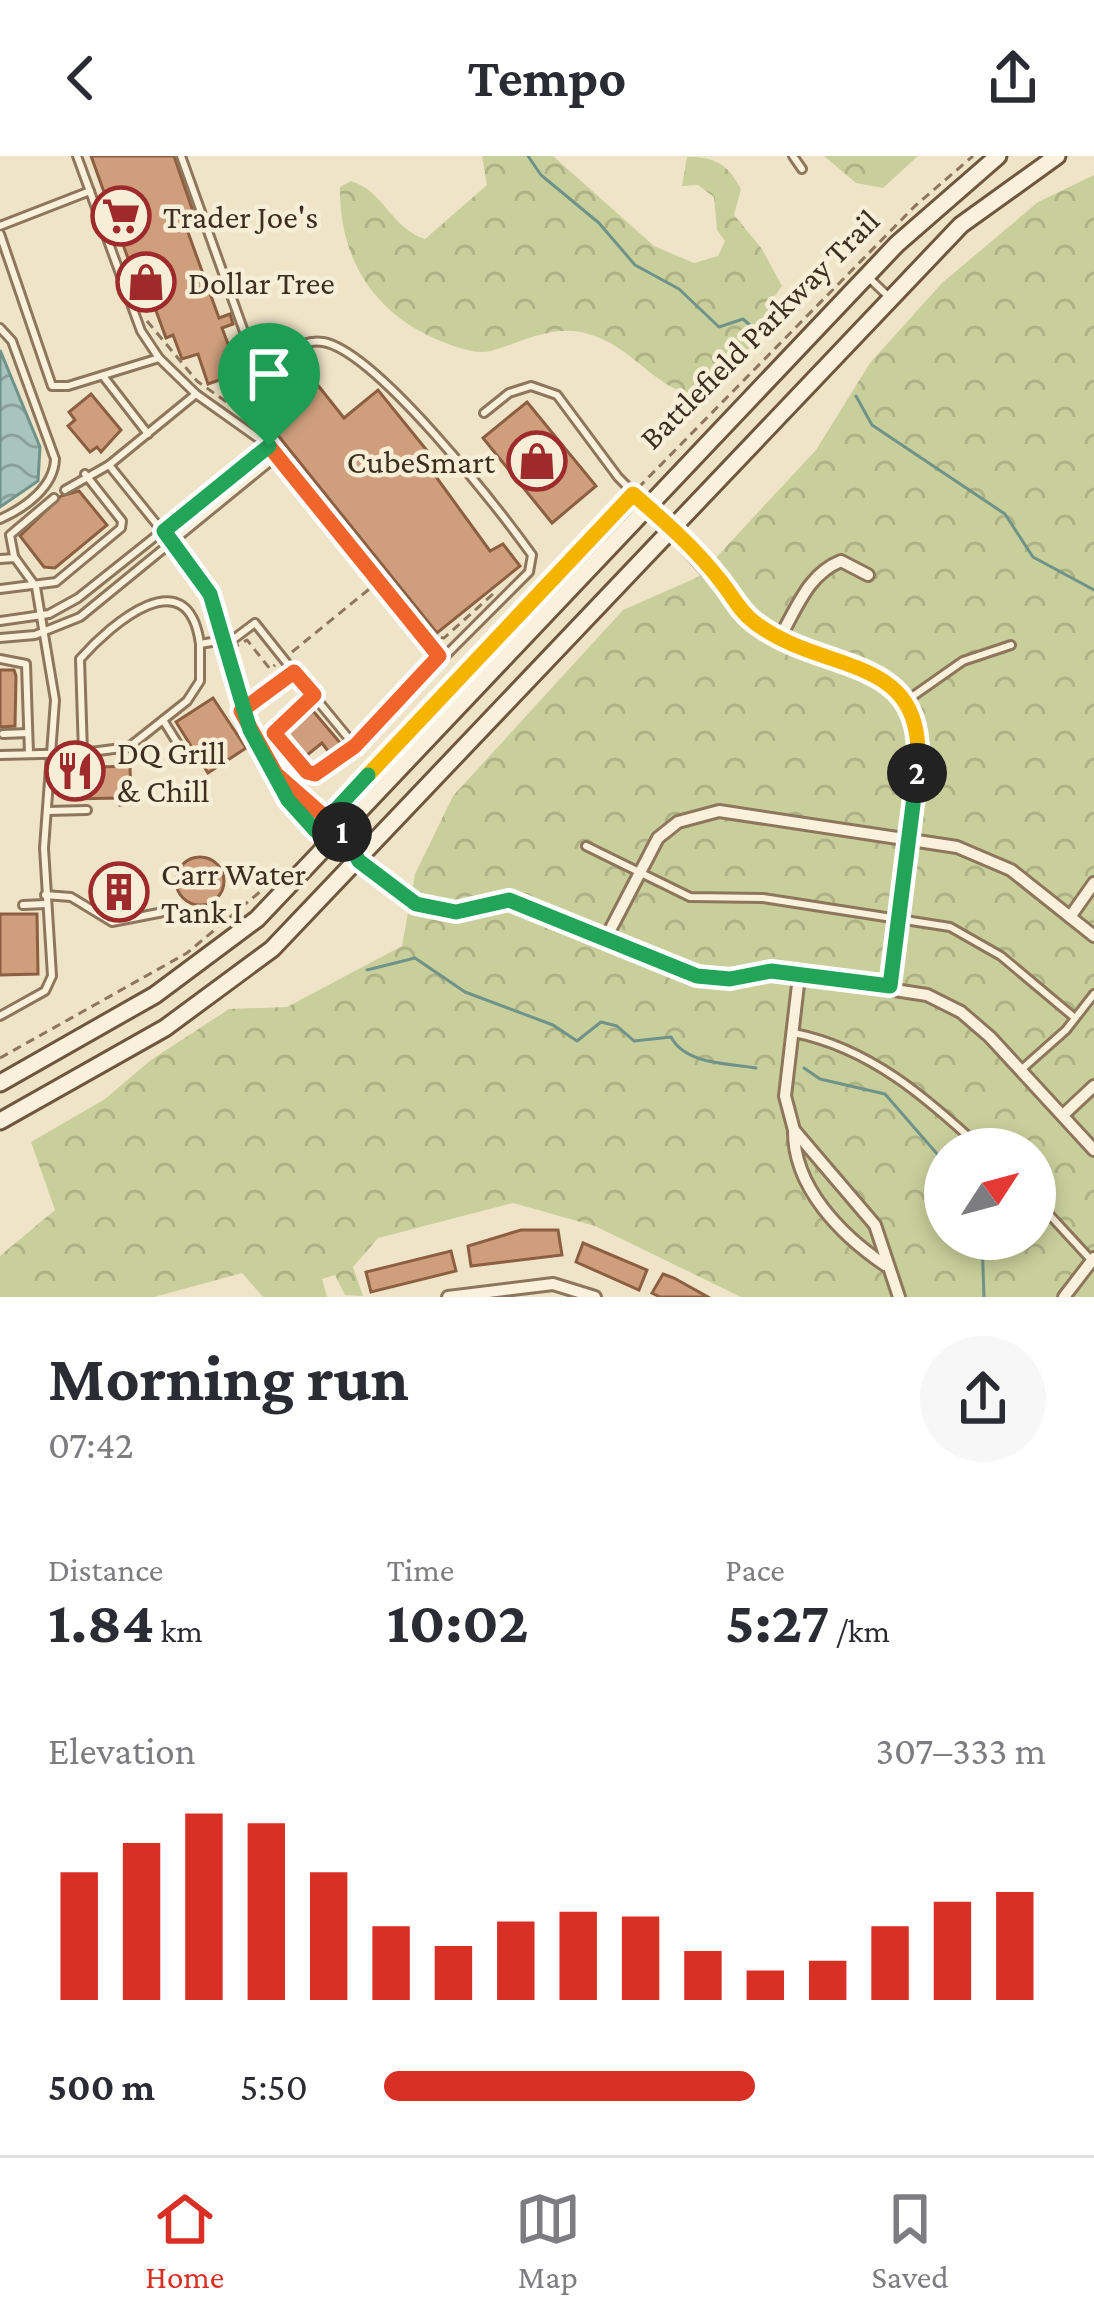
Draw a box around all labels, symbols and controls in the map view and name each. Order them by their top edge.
icon: back [48,45,114,111]
icon: share [980,45,1046,111]
text: Tempo [468,48,626,108]
supermarket icon: Trader Joe's [90,185,152,247]
place label: Trader Joe's [163,198,318,235]
street label: Battlefield Parkway Trail [632,202,886,456]
shop icon: Dollar Tree [115,251,177,313]
place label: Dollar Tree [188,264,335,301]
pin [218,323,320,446]
icon: arrive [236,341,302,407]
shop icon: CubeSmart [506,430,568,492]
place label: CubeSmart [347,443,496,480]
place label: DQ Grill & Chill [117,734,226,809]
restaurant icon: DQ Grill & Chill [44,740,106,802]
pin: 2 [887,743,947,803]
text: 2 [909,754,925,791]
pin: 1 [312,802,372,862]
text: 1 [336,813,348,850]
place label: Carr Water Tank I [161,855,307,930]
building icon: Carr Water Tank I [88,861,150,923]
north arrow [924,1128,1056,1260]
map controls [924,1128,1056,1260]
button: share [920,1336,1046,1462]
text: Morning run [48,1341,409,1414]
text: 07:42 [48,1423,134,1466]
text: Distance [48,1551,163,1588]
text: Time [387,1551,454,1588]
text: Pace [725,1551,785,1588]
text: 1.84 [48,1588,154,1655]
text: 10:02 [387,1588,529,1655]
text: 5:27 [725,1588,830,1655]
text: km [154,1612,203,1649]
text: /km [830,1612,890,1649]
text: Elevation [48,1729,196,1772]
text: 307–333 m [876,1729,1046,1772]
text: 500 m [48,2065,155,2108]
text: 5:50 [240,2065,308,2108]
tab: Home [145,2186,224,2295]
tab: Map [515,2186,581,2295]
tab: Saved [871,2186,949,2295]

